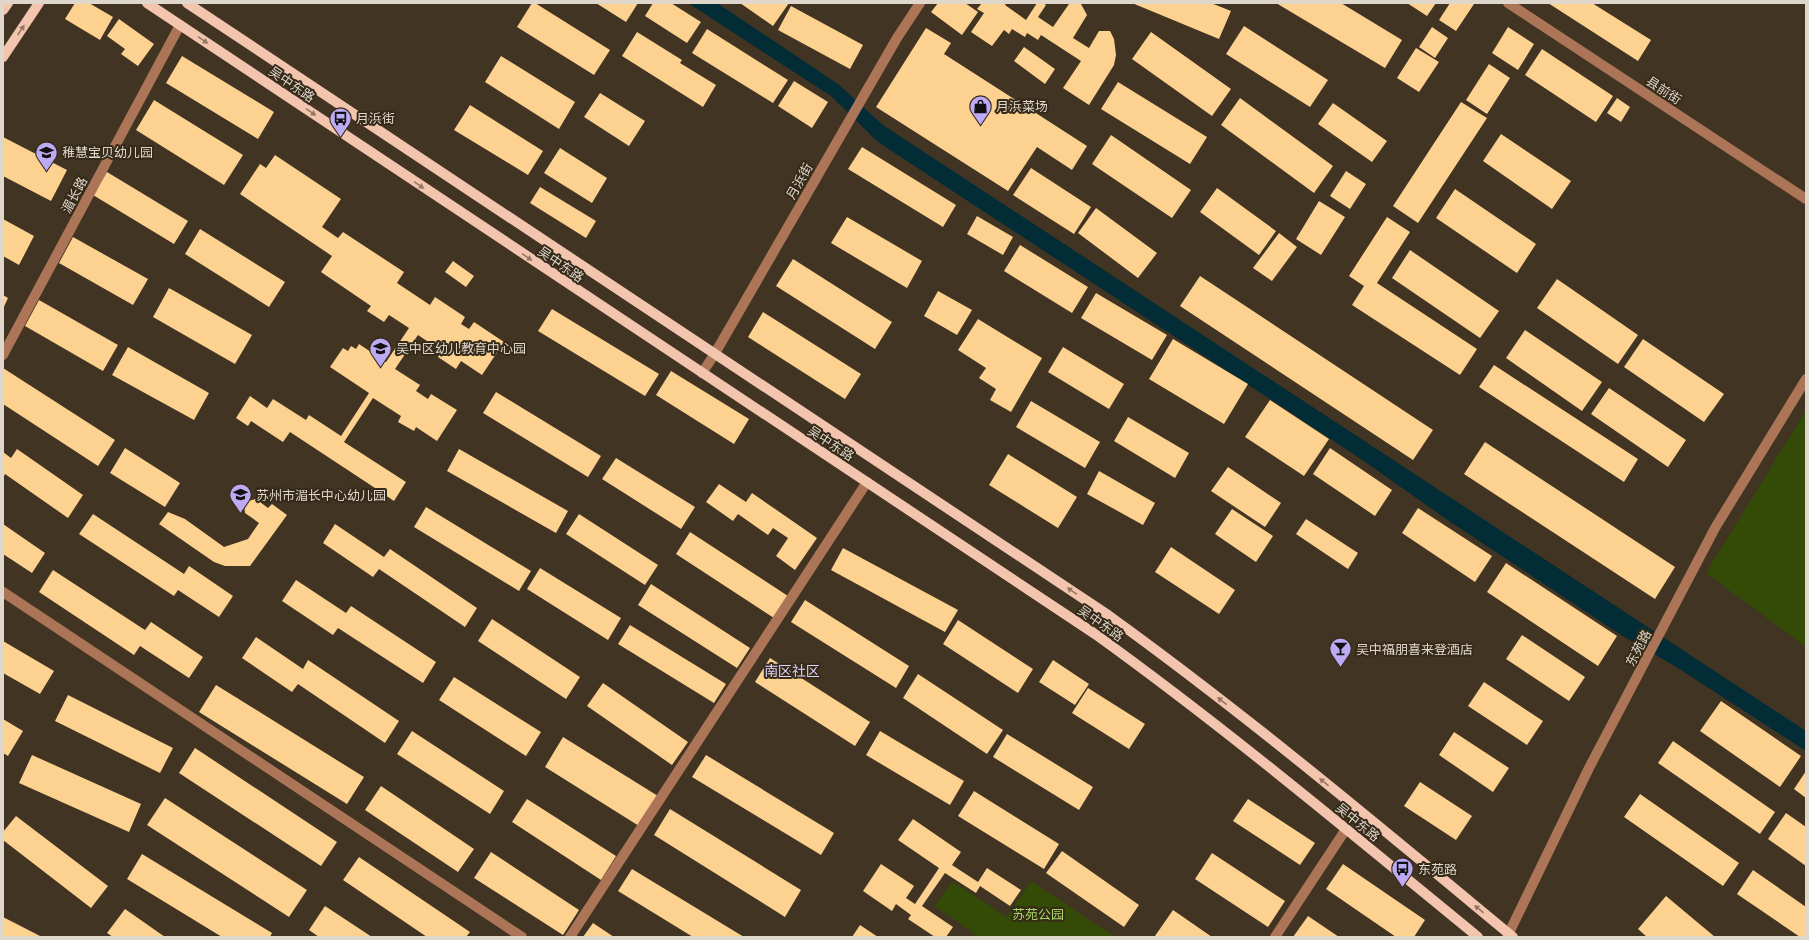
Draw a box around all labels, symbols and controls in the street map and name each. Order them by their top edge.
one-way arrow [17,25,25,35]
one-way arrow [197,36,208,44]
street label: 吴中东路 [266,64,317,105]
street label: 县前街 [1643,74,1684,107]
shop icon: 月浜菜场 [968,93,994,126]
place label: 月浜菜场 [996,99,1048,114]
bus stop icon: 月浜街 [327,105,353,138]
one-way arrow [305,109,317,116]
place label: 月浜街 [356,111,395,126]
school or university icon: 稚慧宝贝幼儿园 [33,139,59,172]
place label: 稚慧宝贝幼儿园 [62,145,153,160]
street label: 月浜街 [783,161,816,202]
street label: 湄长路 [59,174,90,216]
one-way arrow [413,181,425,188]
street label: 吴中东路 [535,244,586,285]
one-way arrow [522,253,532,261]
school or university icon: 吴中区幼儿教育中心园 [368,335,394,368]
place label: 吴中区幼儿教育中心园 [396,341,526,356]
street label: 吴中东路 [805,423,857,464]
school or university icon: 苏州市湄长中心幼儿园 [228,482,254,515]
place label: 苏州市湄长中心幼儿园 [256,488,386,503]
one-way arrow [1066,588,1078,595]
street label: 吴中东路 [1075,602,1126,644]
street label: 东苑路 [1623,627,1654,669]
bar icon: 吴中福朋喜来登酒店 [1327,636,1353,669]
place label: 吴中福朋喜来登酒店 [1356,642,1473,657]
district label: 南区社区 [764,663,820,680]
one-way arrow [1217,696,1228,705]
one-way arrow [1318,778,1329,786]
street label: 吴中东路 [1333,800,1383,845]
bus stop icon: 东苑路 [1389,856,1415,889]
place label: 东苑路 [1418,862,1457,877]
one-way arrow [1473,904,1484,913]
park label: 苏苑公园 [1012,907,1064,922]

